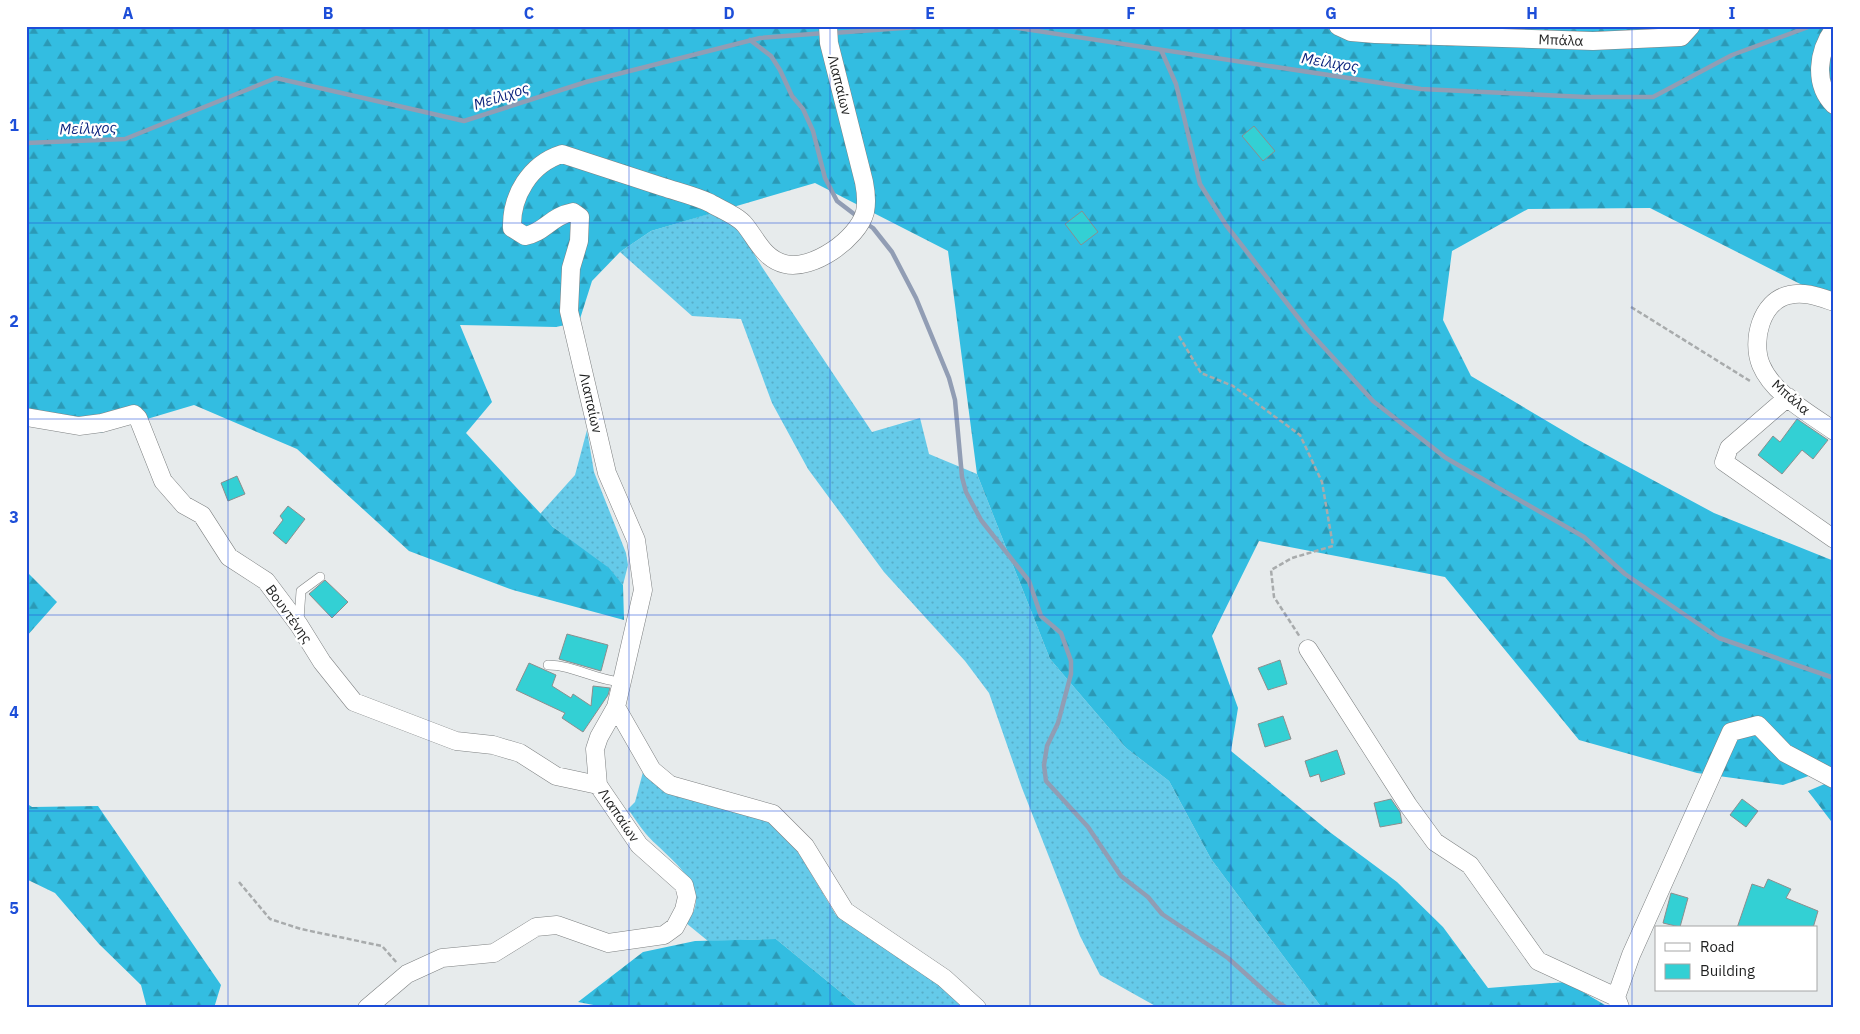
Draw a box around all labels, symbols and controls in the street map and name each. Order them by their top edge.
text: A [123,3,134,23]
text: B [323,3,334,23]
text: C [524,3,534,23]
text: D [723,3,735,23]
text: E [925,3,935,23]
text: F [1126,3,1136,23]
text: G [1325,3,1337,23]
text: H [1526,3,1538,23]
text: I [1729,3,1736,23]
street label: Μπάλα [1538,30,1584,50]
water label: Μείλιχος [1300,48,1361,76]
street label: Λιαπαίων [824,53,856,117]
water label: Μείλιχος [471,78,532,114]
text: 1 [9,115,19,135]
water label: Μείλιχος [59,117,118,138]
text: 2 [9,311,19,331]
street label: Λιαπαίων [575,371,607,435]
street label: Μπάλα [1768,375,1814,419]
text: 3 [9,507,19,527]
street label: Βουντένης [262,581,316,647]
text: 4 [9,702,19,722]
street label: Λιαπαίων [594,785,644,845]
text: 5 [9,898,19,918]
legend [1655,926,1818,992]
text: Road [1700,937,1735,956]
text: Building [1700,961,1755,980]

